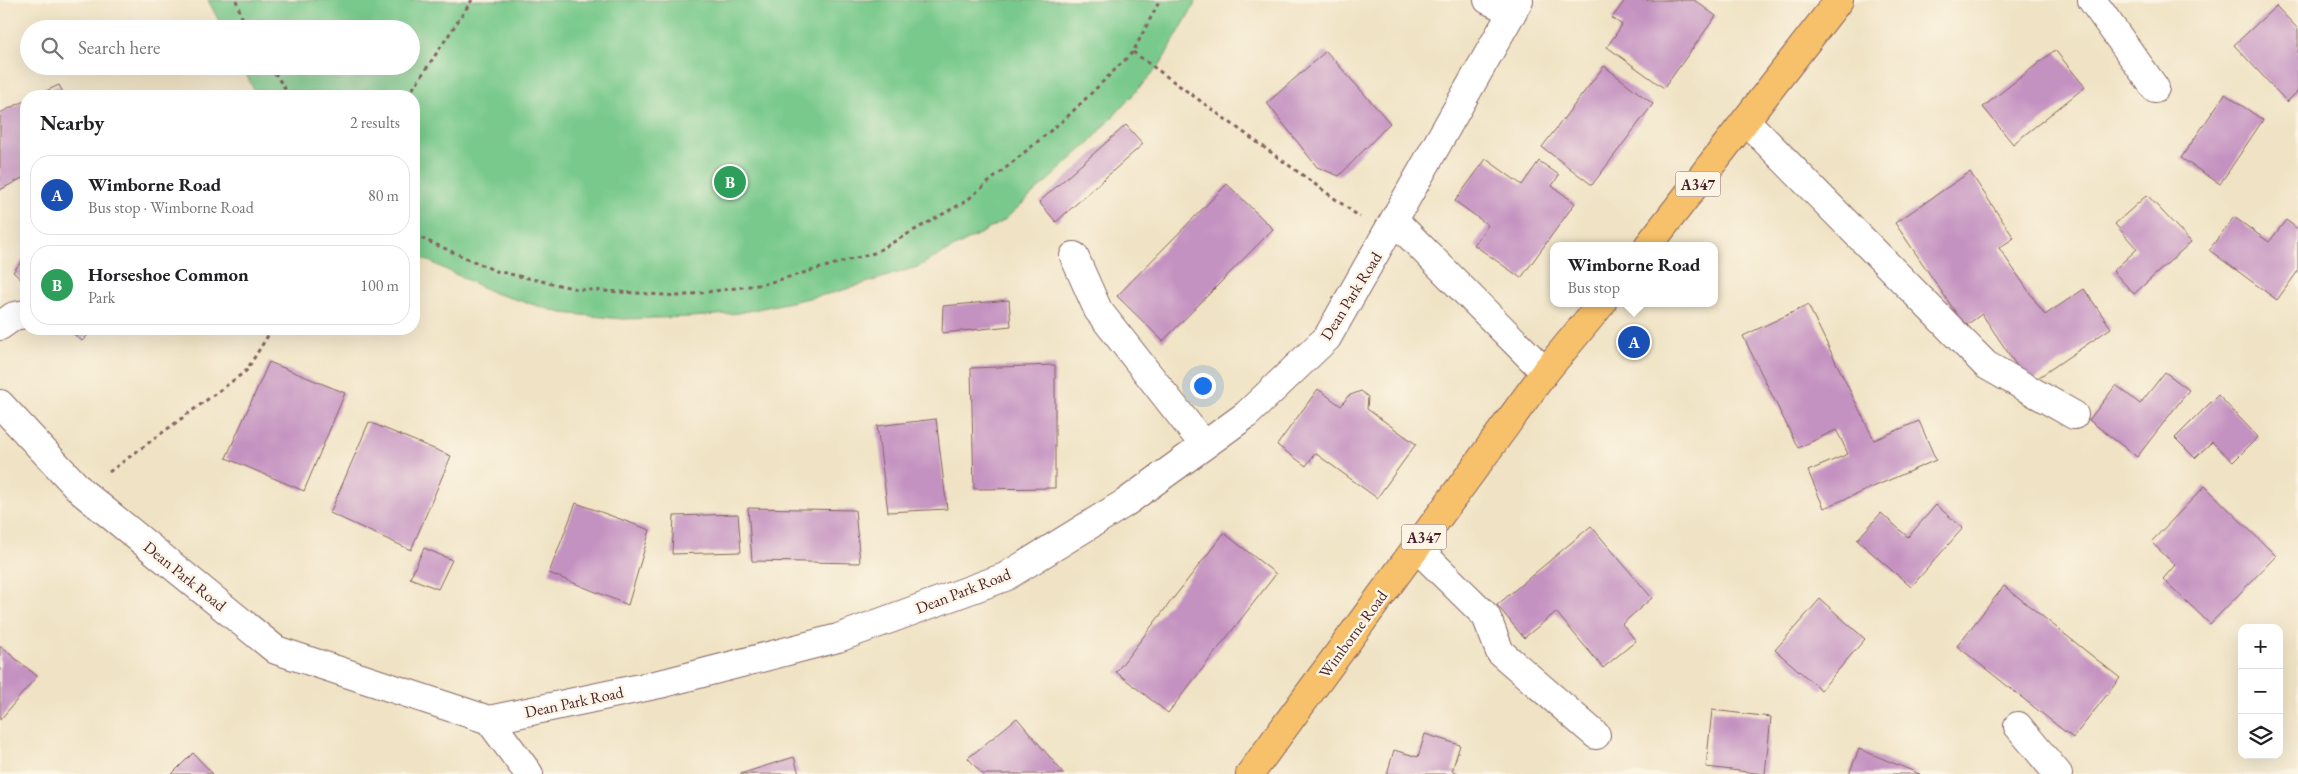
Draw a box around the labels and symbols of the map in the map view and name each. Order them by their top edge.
pin: B [714,163,746,201]
road number: A347 [1676,172,1720,196]
street label: Dean Park Road [1316,247,1387,344]
pin: A [1618,323,1650,361]
your location [1190,373,1216,399]
road number: A347 [1402,524,1446,550]
street label: Dean Park Road [139,536,231,616]
street label: Dean Park Road [912,563,1014,619]
street label: Wimborne Road [1314,585,1392,682]
street label: Dean Park Road [523,681,626,723]

